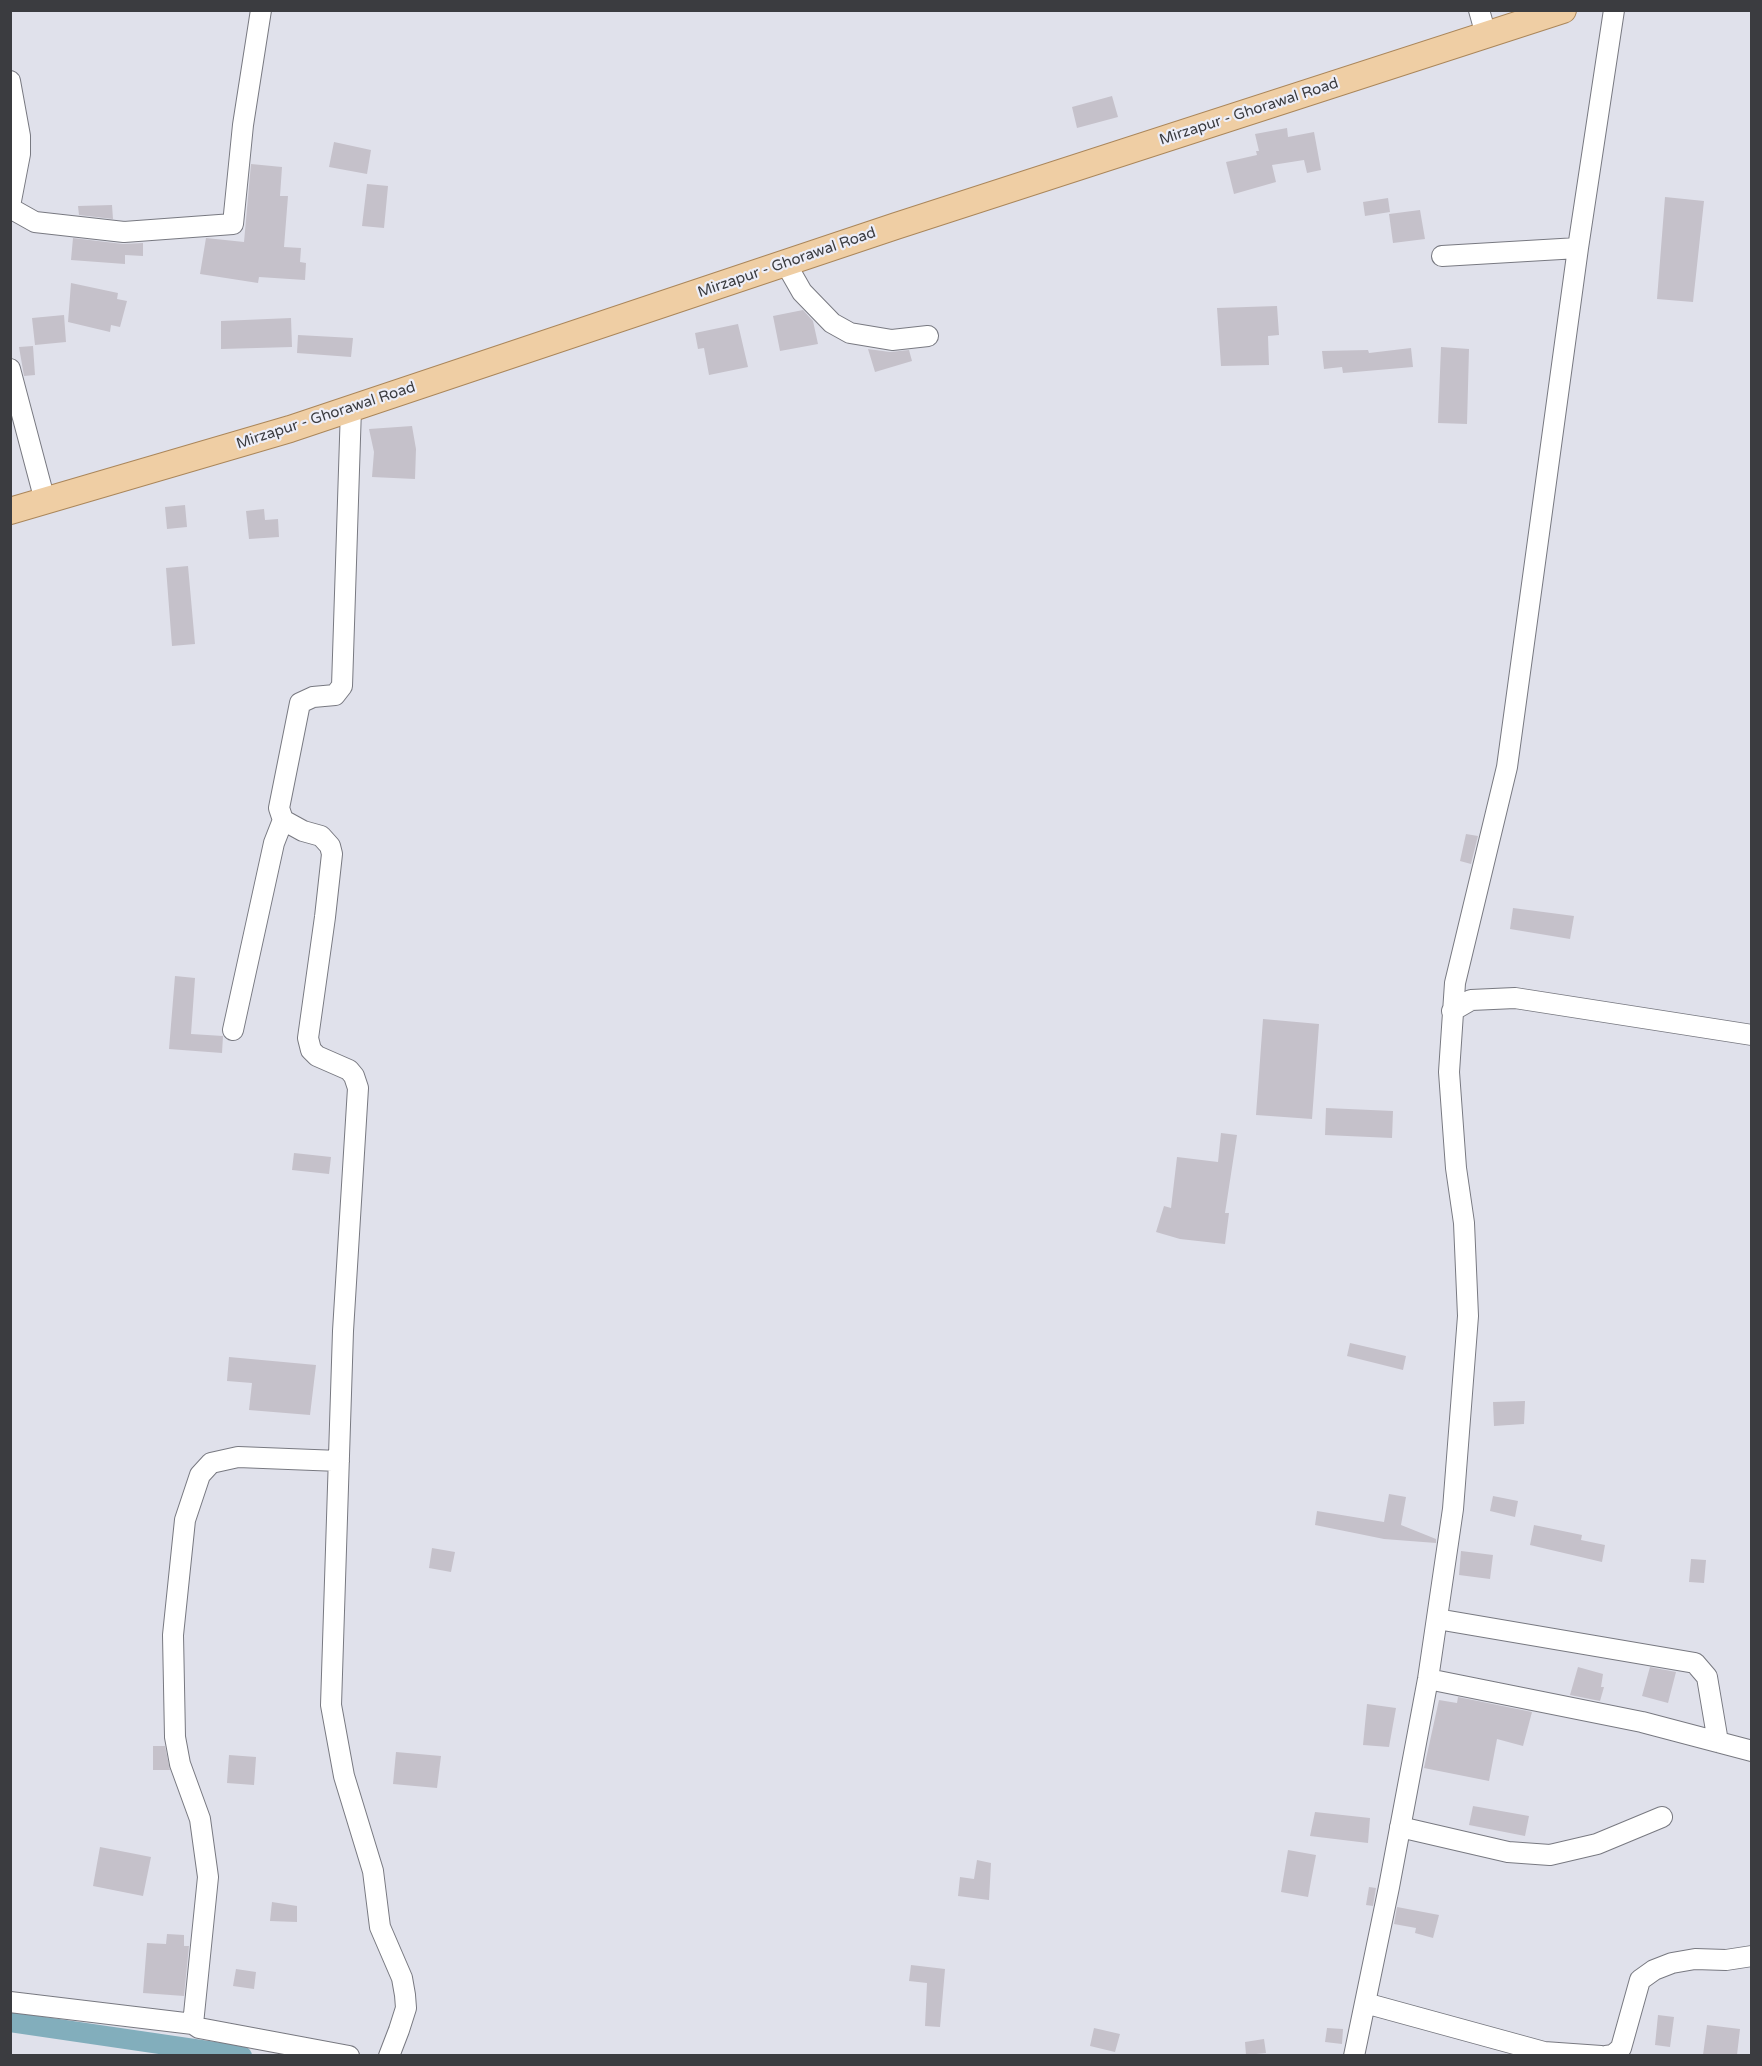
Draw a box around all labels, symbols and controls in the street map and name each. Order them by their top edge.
street label: Mirzapur - Ghorawal Road [1157,75,1341,149]
street label: Mirzapur - Ghorawal Road [696,224,878,302]
street label: Mirzapur - Ghorawal Road [234,379,418,453]

